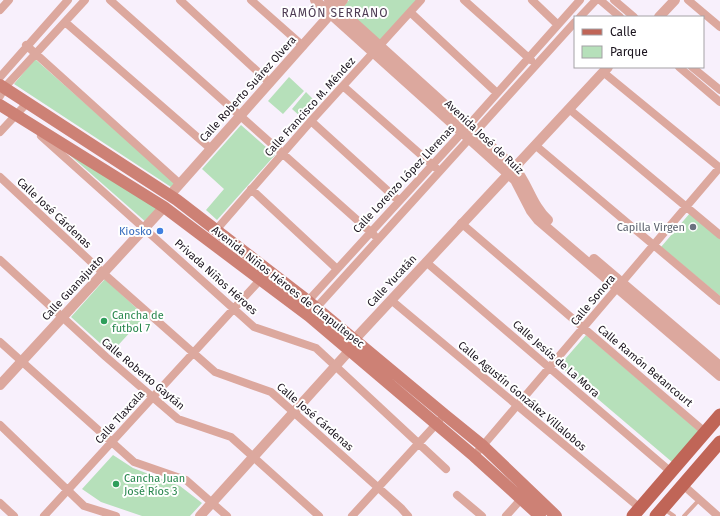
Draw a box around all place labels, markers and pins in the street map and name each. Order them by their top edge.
place label: Capilla Virgen [617,221,685,234]
marker: Capilla Virgen [688,222,698,232]
place label: Kiosko [119,225,152,238]
marker: Kiosko [155,226,165,236]
place label: Cancha de futbol 7 [112,309,164,335]
marker: Cancha de futbol 7 [99,316,109,326]
place label: Cancha Juan José Ríos 3 [124,472,185,498]
marker: Cancha Juan José Ríos 3 [111,479,121,489]

